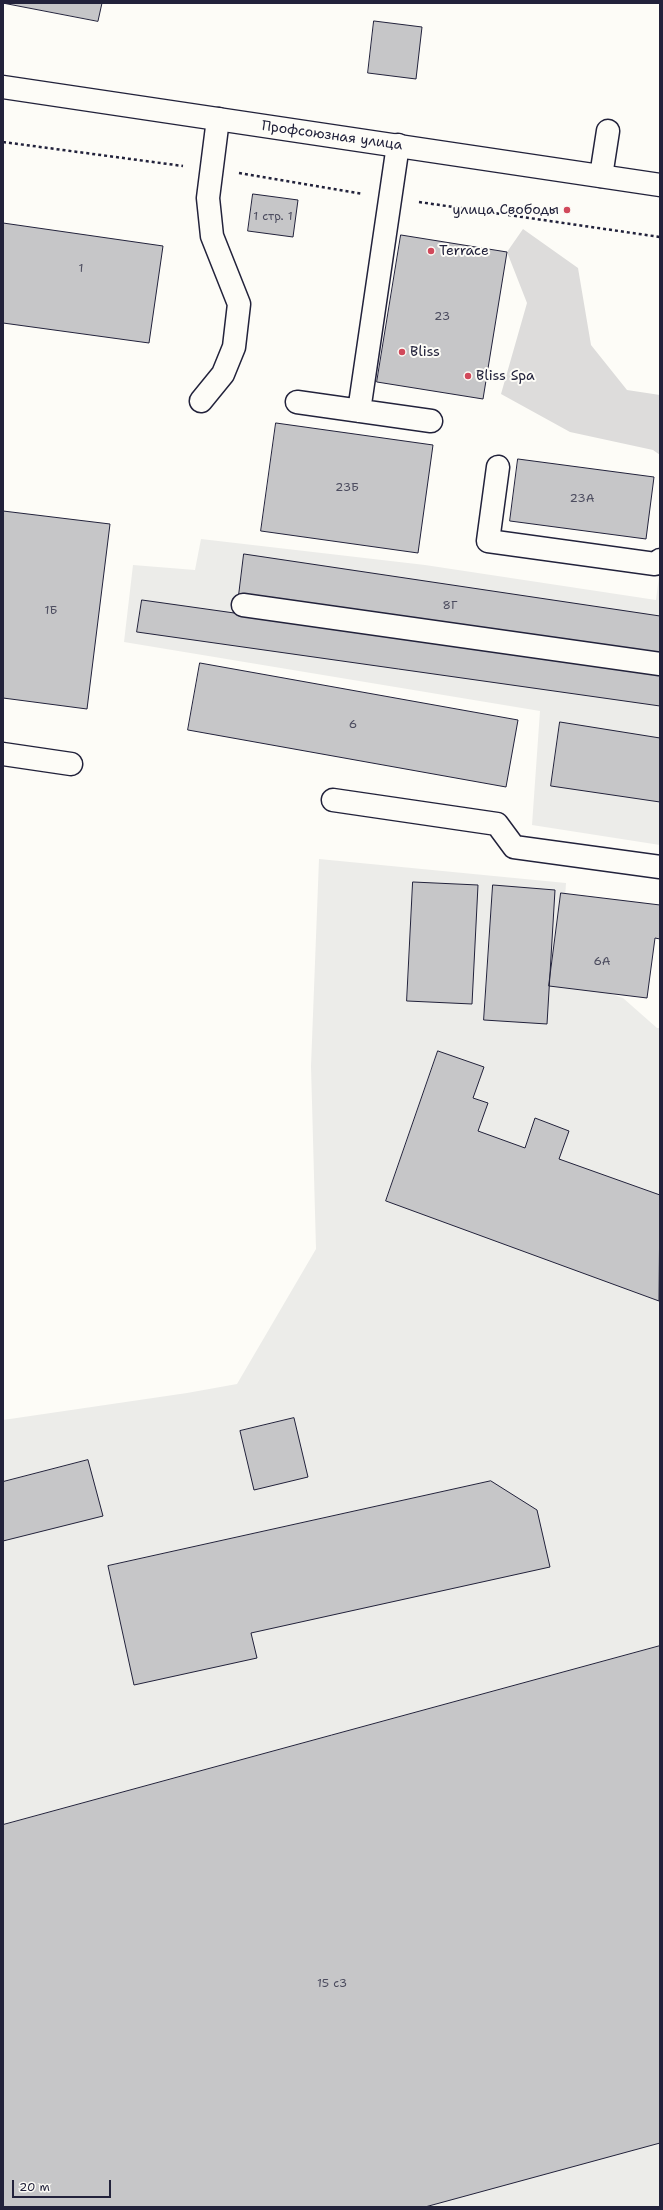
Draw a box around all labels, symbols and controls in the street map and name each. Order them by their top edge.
street label: Профсоюзная улица [261,118,403,154]
place label: улица Свободы [452,202,559,218]
marker: улица Свободы [562,205,572,215]
house number: 1 стр. 1 [253,210,293,224]
place label: Terrace [439,243,489,259]
marker: Terrace [426,246,436,256]
house number: 1 [78,262,84,276]
house number: 23 [434,310,450,324]
place label: Bliss [410,344,440,360]
marker: Bliss [397,347,407,357]
place label: Bliss Spa [476,368,535,384]
marker: Bliss Spa [463,371,473,381]
house number: 23Б [335,481,359,495]
house number: 23А [570,492,594,506]
house number: 8Г [443,599,457,613]
house number: 1Б [45,604,57,618]
house number: 6 [349,718,357,732]
house number: 6А [593,955,611,969]
house number: 15 с3 [317,1977,347,1991]
scale bar [14,2172,113,2198]
text: 20 m [19,2179,50,2195]

